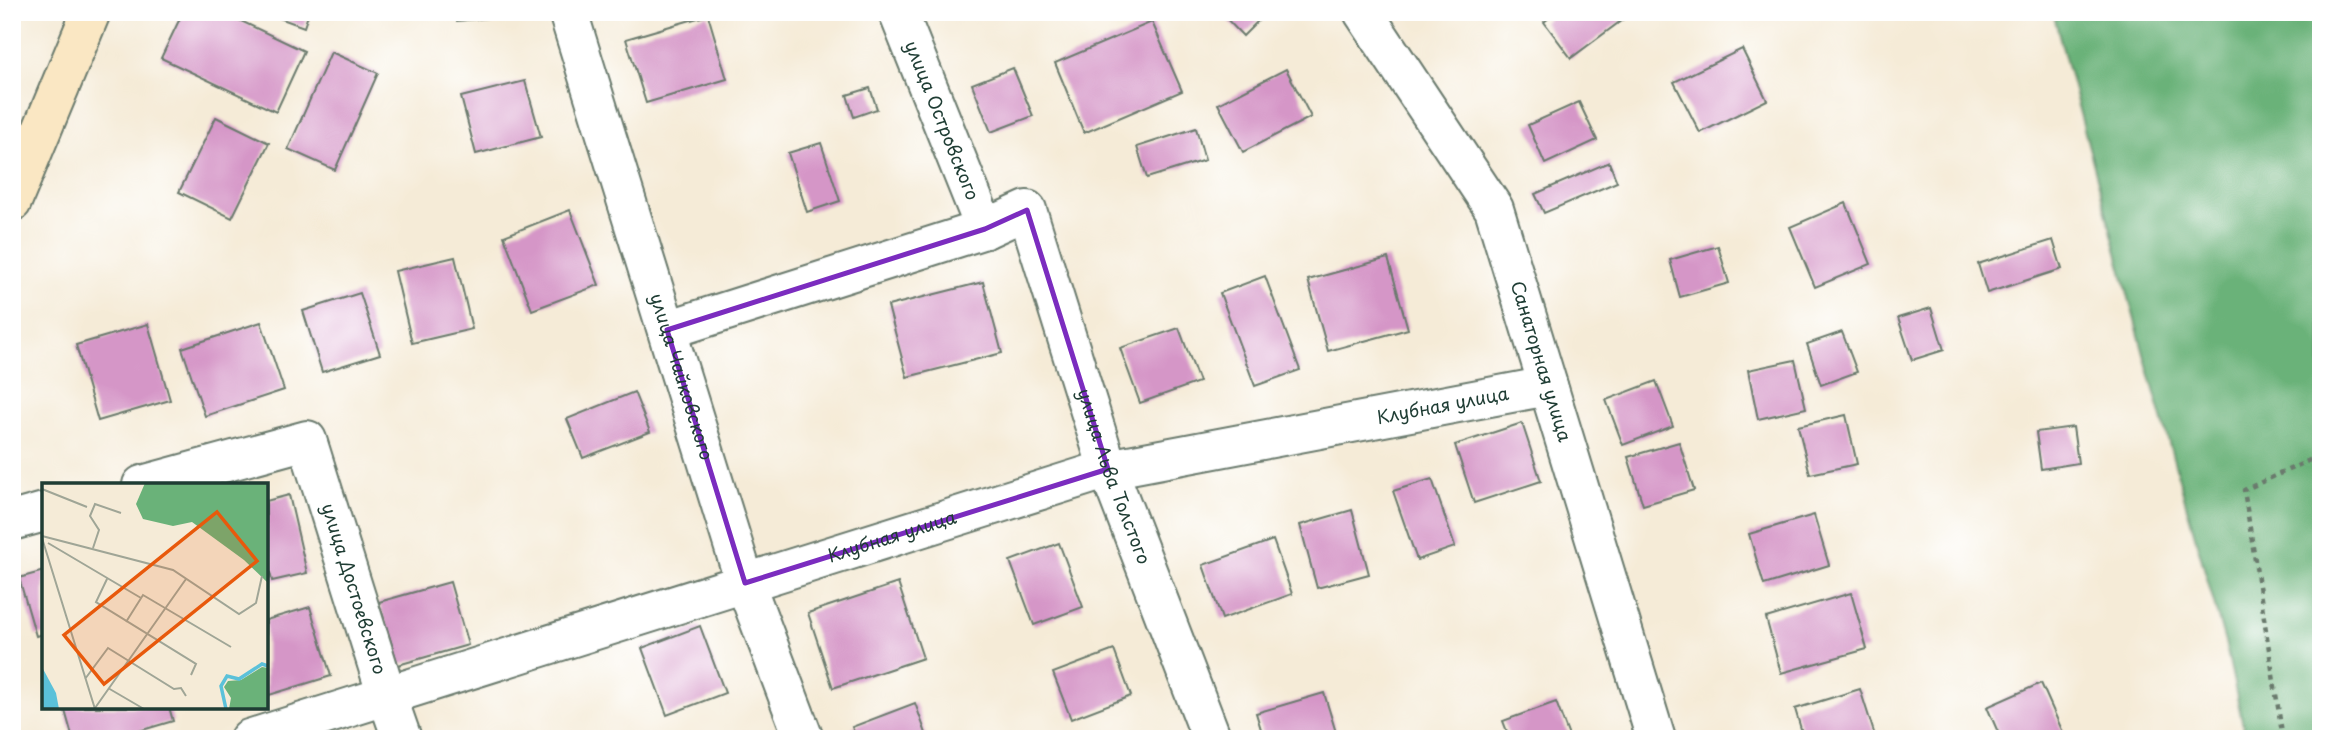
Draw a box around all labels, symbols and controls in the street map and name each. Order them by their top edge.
street label: улица Островского [899,36,987,204]
street label: Санаторная улица [1505,277,1580,445]
street label: улица Чайковского [644,290,721,463]
street label: Клубная улица [1374,379,1511,430]
street label: улица Льва Толстого [1072,385,1158,568]
inset map [42,483,268,709]
street label: улица Достоевского [316,499,394,677]
street label: Клубная улица [824,502,960,568]

